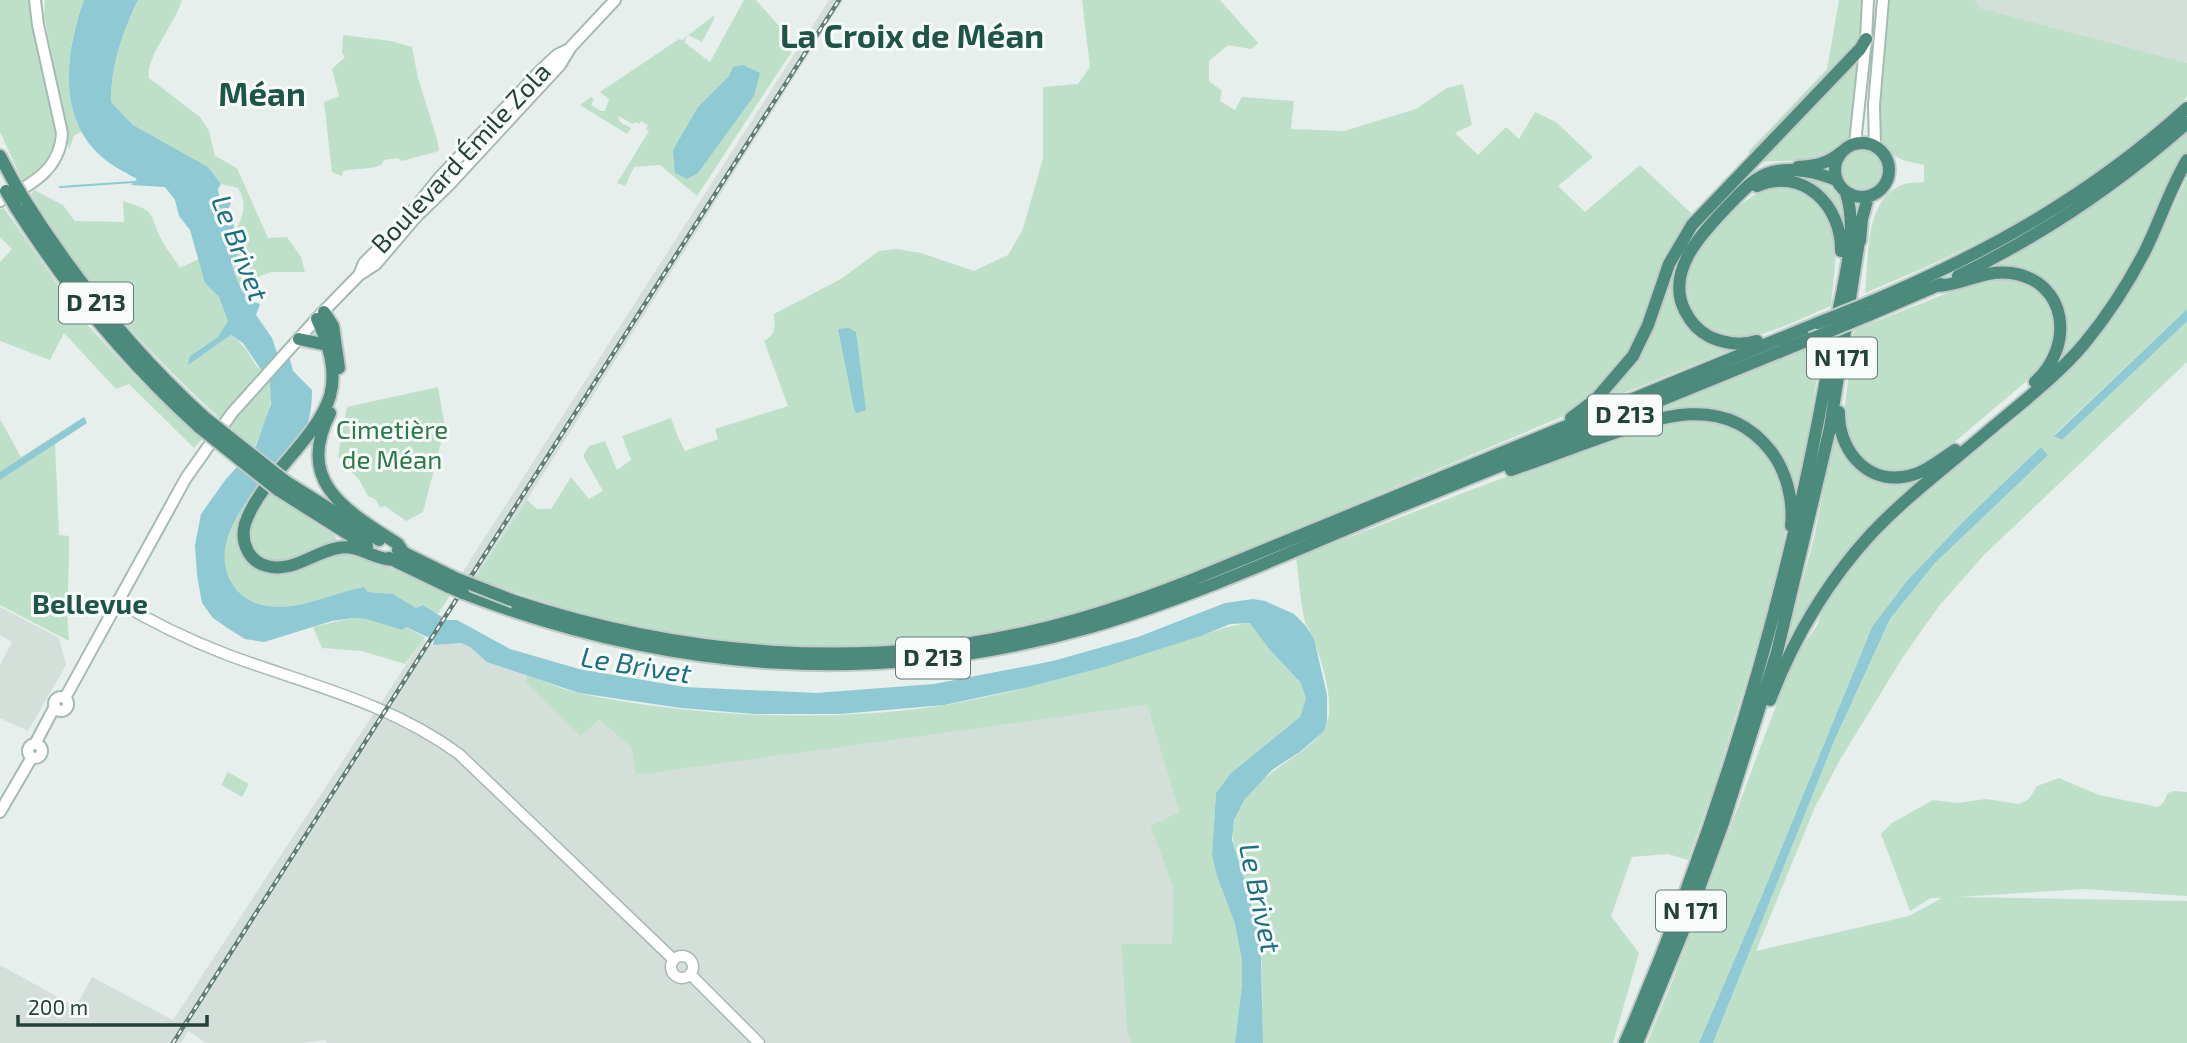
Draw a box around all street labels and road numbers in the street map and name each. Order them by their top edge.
street label: Boulevard Émile Zola [364,55,556,259]
road number: D 213 [59,282,133,324]
road number: N 171 [1807,338,1877,379]
road number: D 213 [1588,394,1662,436]
road number: D 213 [896,638,970,678]
road number: N 171 [1656,890,1726,931]

